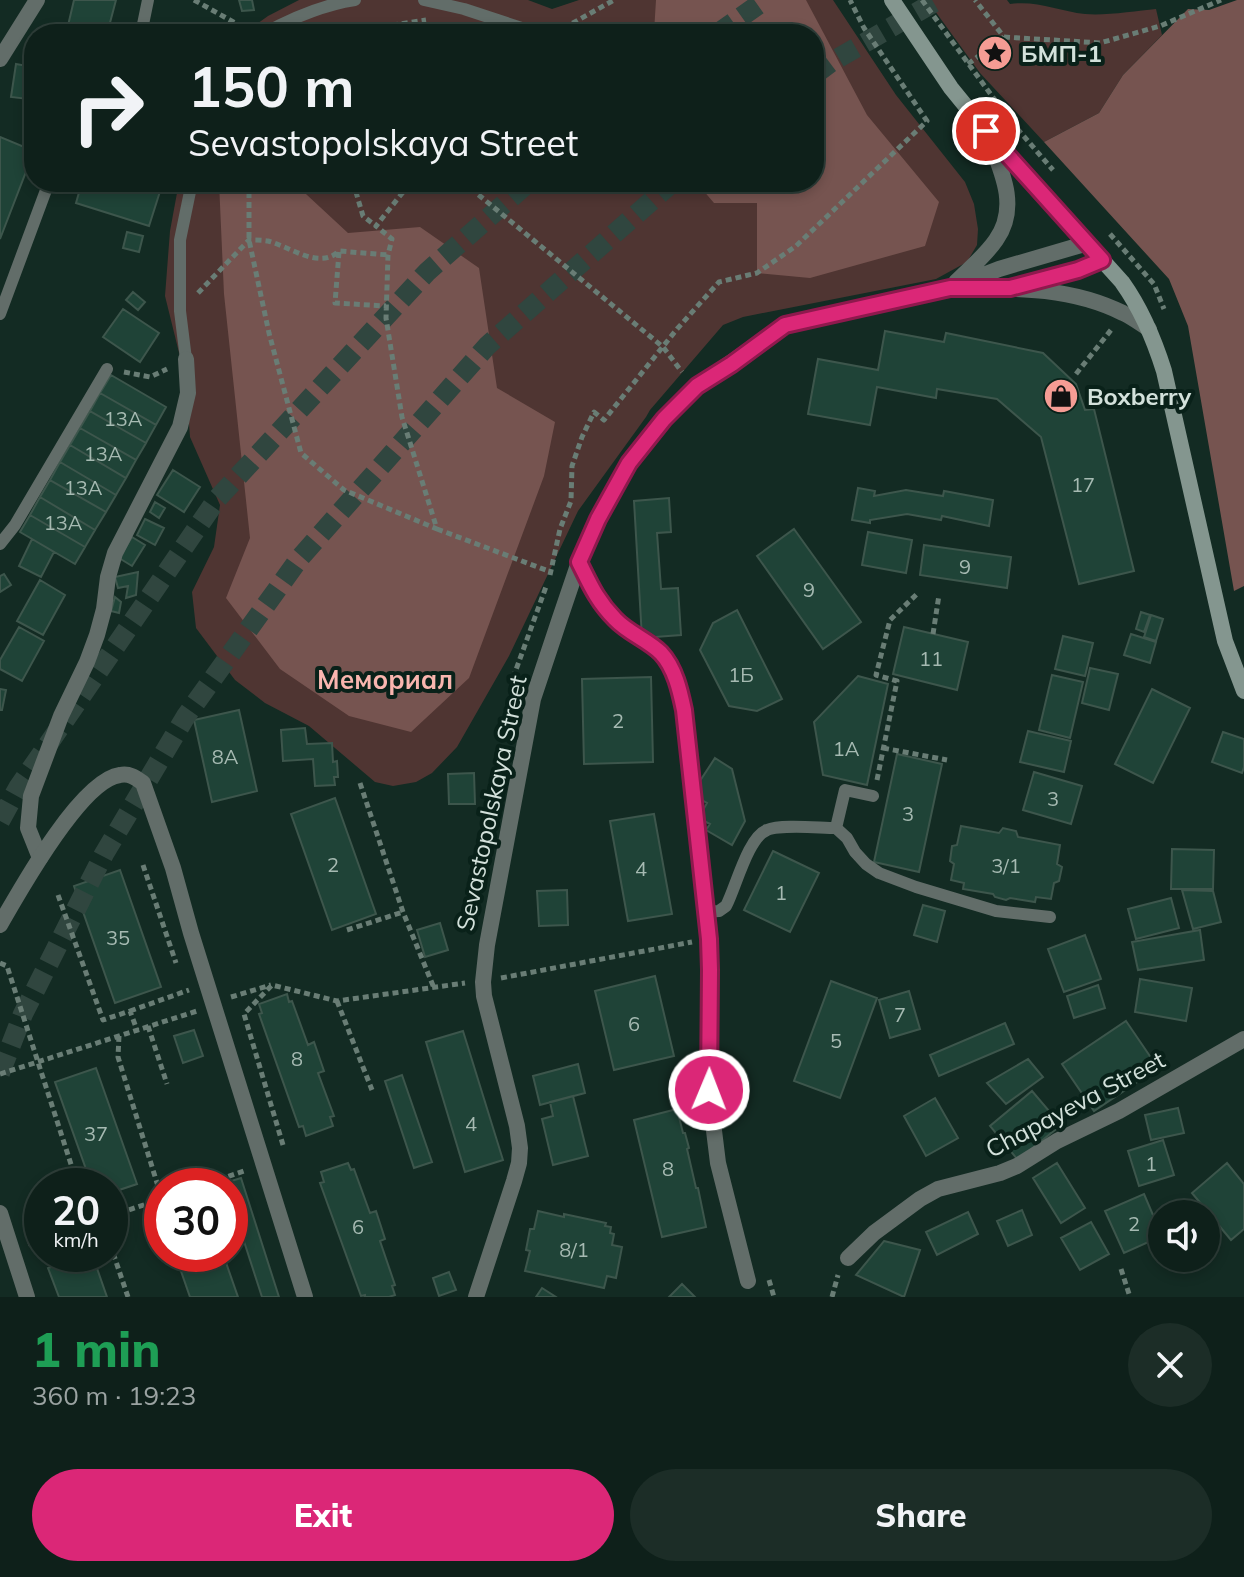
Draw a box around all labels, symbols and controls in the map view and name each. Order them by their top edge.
place icon: БМП-1 [976,34,1014,72]
place label: БМП-1 [1021,38,1102,68]
text: 150 m [188,51,355,121]
icon: right [56,56,160,160]
pin [952,97,1020,165]
icon: arrive [964,109,1008,153]
text: Sevastopolskaya Street [188,120,578,165]
shop icon: Boxberry [1042,377,1080,415]
place label: Boxberry [1087,381,1192,411]
house number: 13А [104,406,143,431]
house number: 13А [84,441,123,466]
house number: 17 [1071,472,1095,497]
house number: 13А [64,475,103,500]
house number: 13А [44,510,83,535]
house number: 9 [959,554,971,579]
house number: 9 [803,577,815,602]
house number: 11 [919,646,943,671]
house number: 1Б [728,662,754,687]
district label: Мемориал [317,663,453,696]
street label: Sevastopolskaya Street [449,673,533,933]
house number: 2 [612,708,624,733]
house number: 1А [833,736,860,761]
house number: 8А [212,744,239,769]
house number: 3 [1047,786,1059,811]
house number: 3 [902,801,914,826]
house number: 2 [327,852,339,877]
house number: 3/1 [991,853,1021,878]
house number: 4 [635,856,647,881]
house number: 1 [775,880,787,905]
house number: 35 [106,925,130,950]
house number: 7 [894,1002,906,1027]
house number: 6 [628,1011,640,1036]
house number: 5 [830,1028,842,1053]
street label: Chapayeva Street [980,1044,1170,1164]
house number: 8 [291,1046,303,1071]
position arrow [667,1048,751,1132]
house number: 4 [465,1111,477,1136]
house number: 37 [84,1121,108,1146]
house number: 1 [1145,1151,1157,1176]
house number: 8 [662,1156,674,1181]
speed limit sign: 30 [144,1168,248,1272]
text: 20 [52,1185,100,1235]
map controls [1148,1200,1220,1272]
button: sound [1148,1200,1220,1272]
house number: 2 [1128,1211,1140,1236]
house number: 6 [352,1214,364,1239]
text: km/h [53,1227,99,1252]
house number: 8/1 [559,1237,589,1262]
text: 1 min [32,1319,161,1379]
button: close [1128,1323,1212,1407]
text: 360 m · 19:23 [32,1379,196,1412]
button: Exit [32,1469,614,1561]
button: Share [630,1469,1212,1561]

